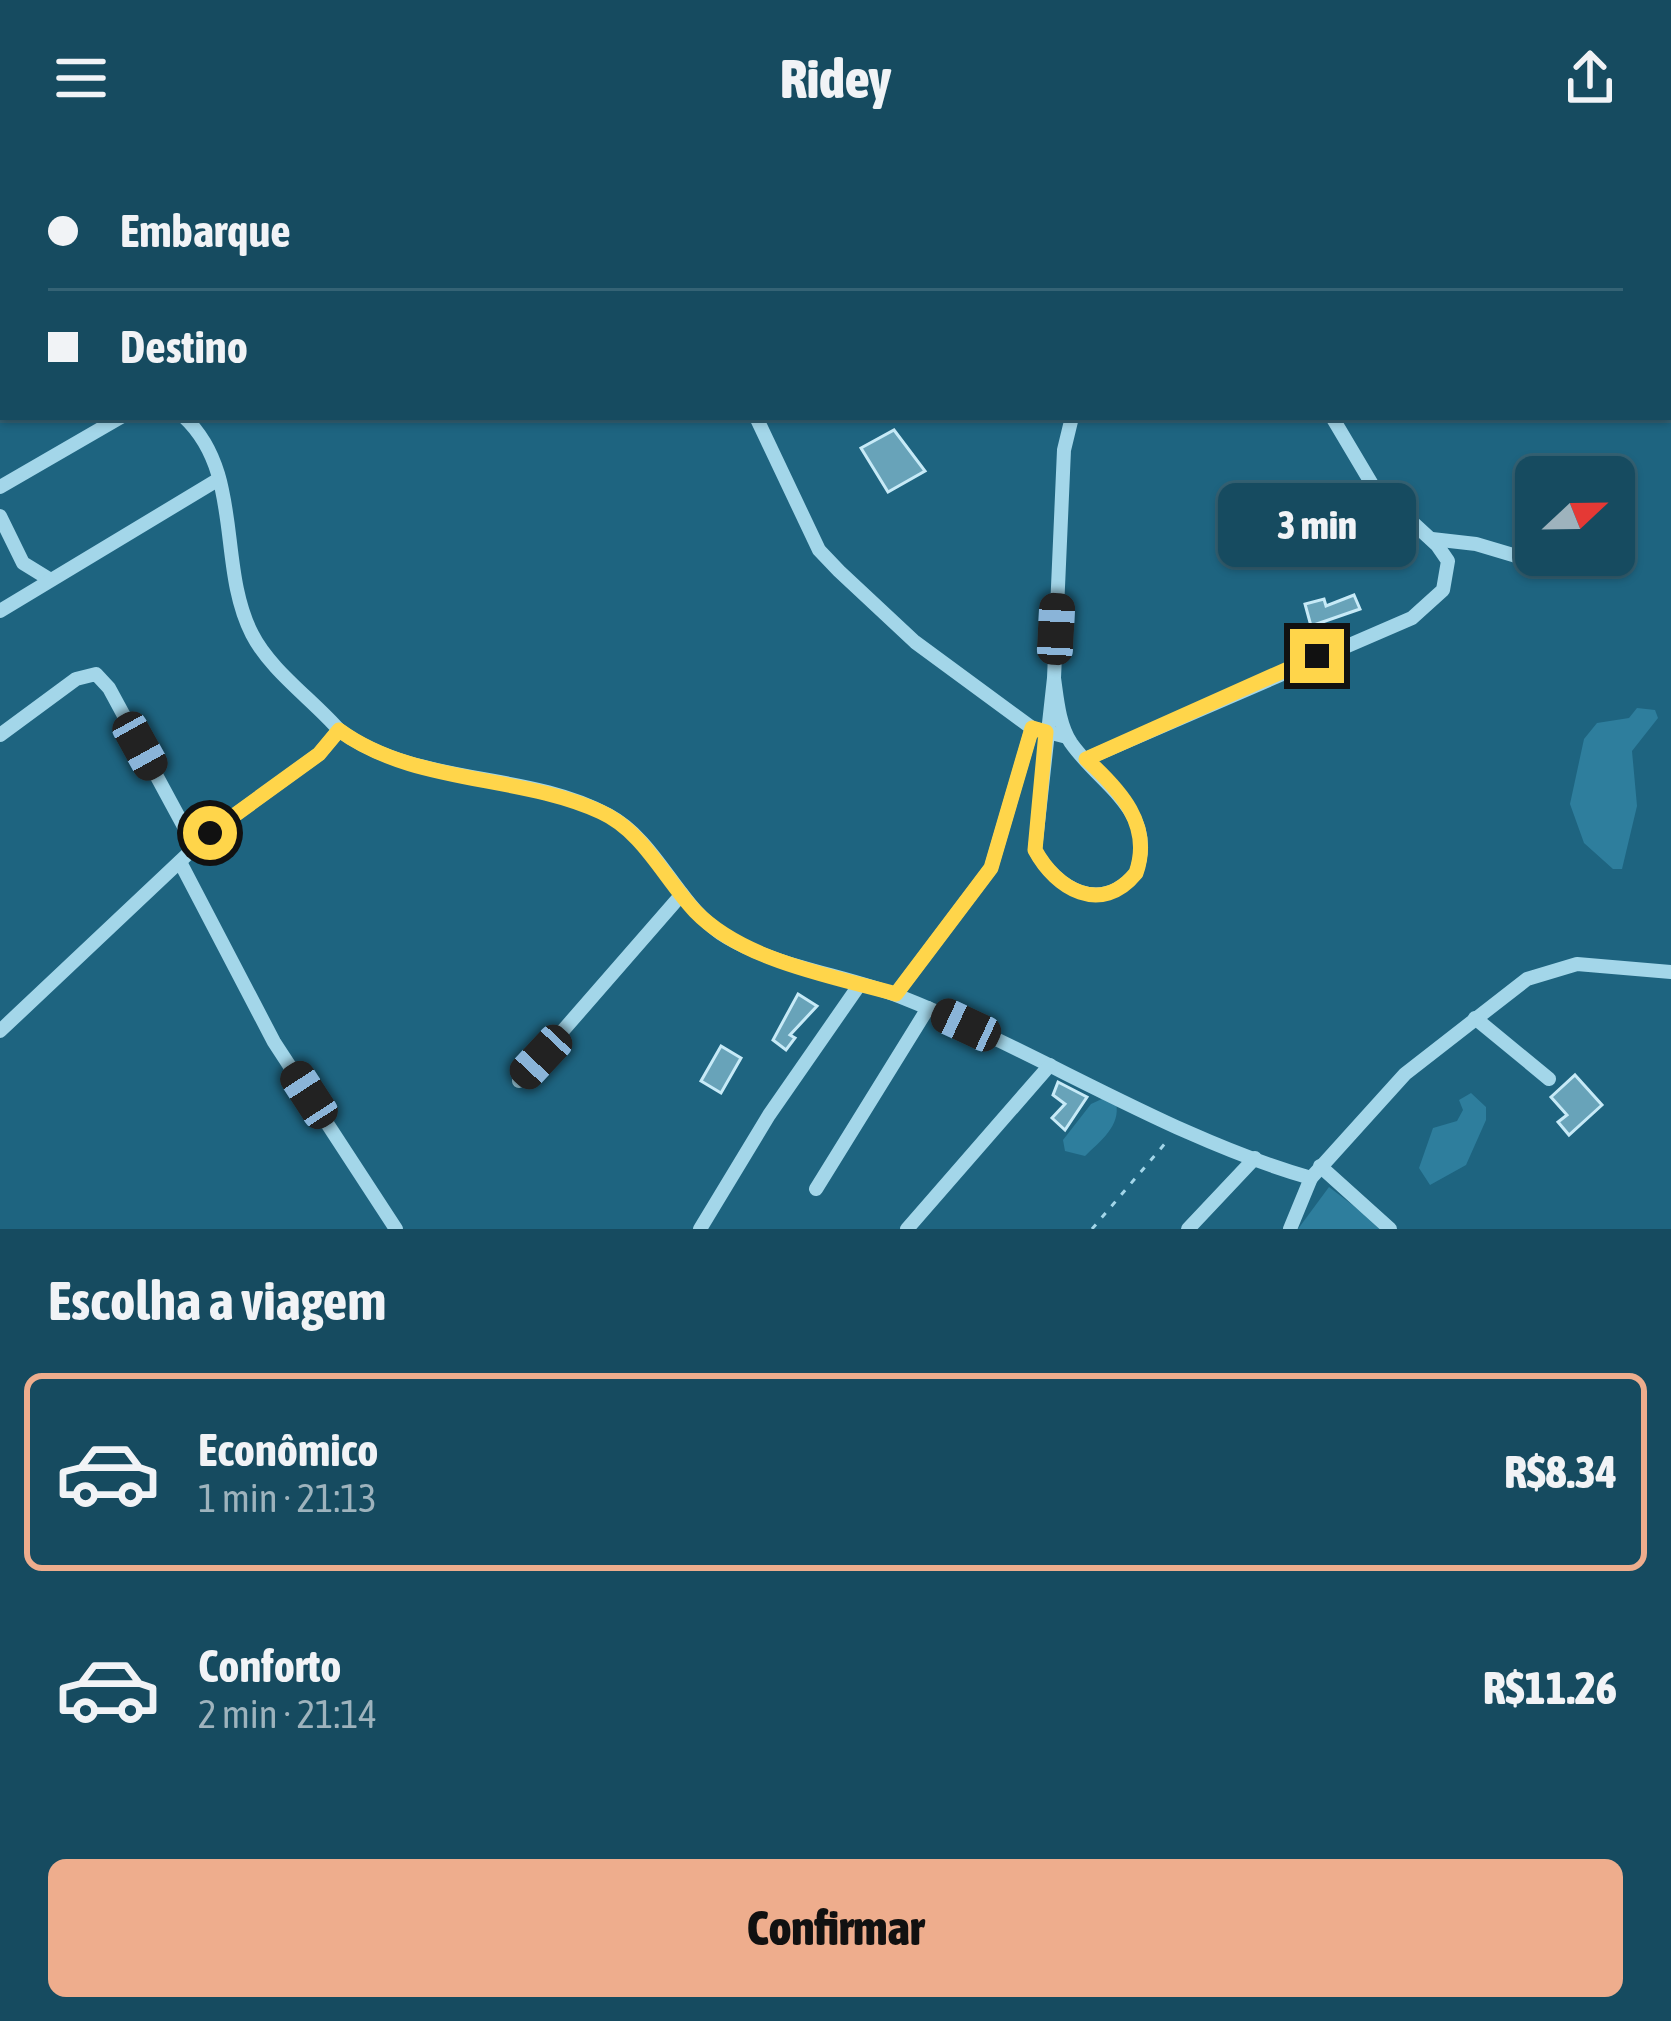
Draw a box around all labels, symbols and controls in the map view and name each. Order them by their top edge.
icon: menu [48,45,114,111]
icon: share [1557,45,1623,111]
text: Ridey [780,48,891,109]
text: Embarque [120,205,291,257]
text: Destino [120,321,248,373]
north arrow [1515,456,1635,576]
map controls [1515,456,1635,576]
callout: 3 min [1218,482,1416,566]
text: 3 min [1277,503,1357,547]
car [1036,592,1076,666]
route end [1290,629,1344,683]
car [107,706,173,786]
route start [183,806,237,860]
car [926,993,1006,1057]
car [503,1018,579,1096]
car [274,1055,344,1135]
text: Escolha a viagem [48,1270,386,1331]
icon: car [54,1418,162,1526]
text: Econômico [198,1424,379,1476]
text: R$8.34 [1504,1446,1617,1498]
text: 1 min · 21:13 [198,1476,377,1520]
icon: car [54,1634,162,1742]
text: Conforto [198,1640,341,1692]
text: R$11.26 [1483,1662,1617,1714]
text: 2 min · 21:14 [198,1692,377,1736]
button: Confirmar [48,1859,1623,1997]

